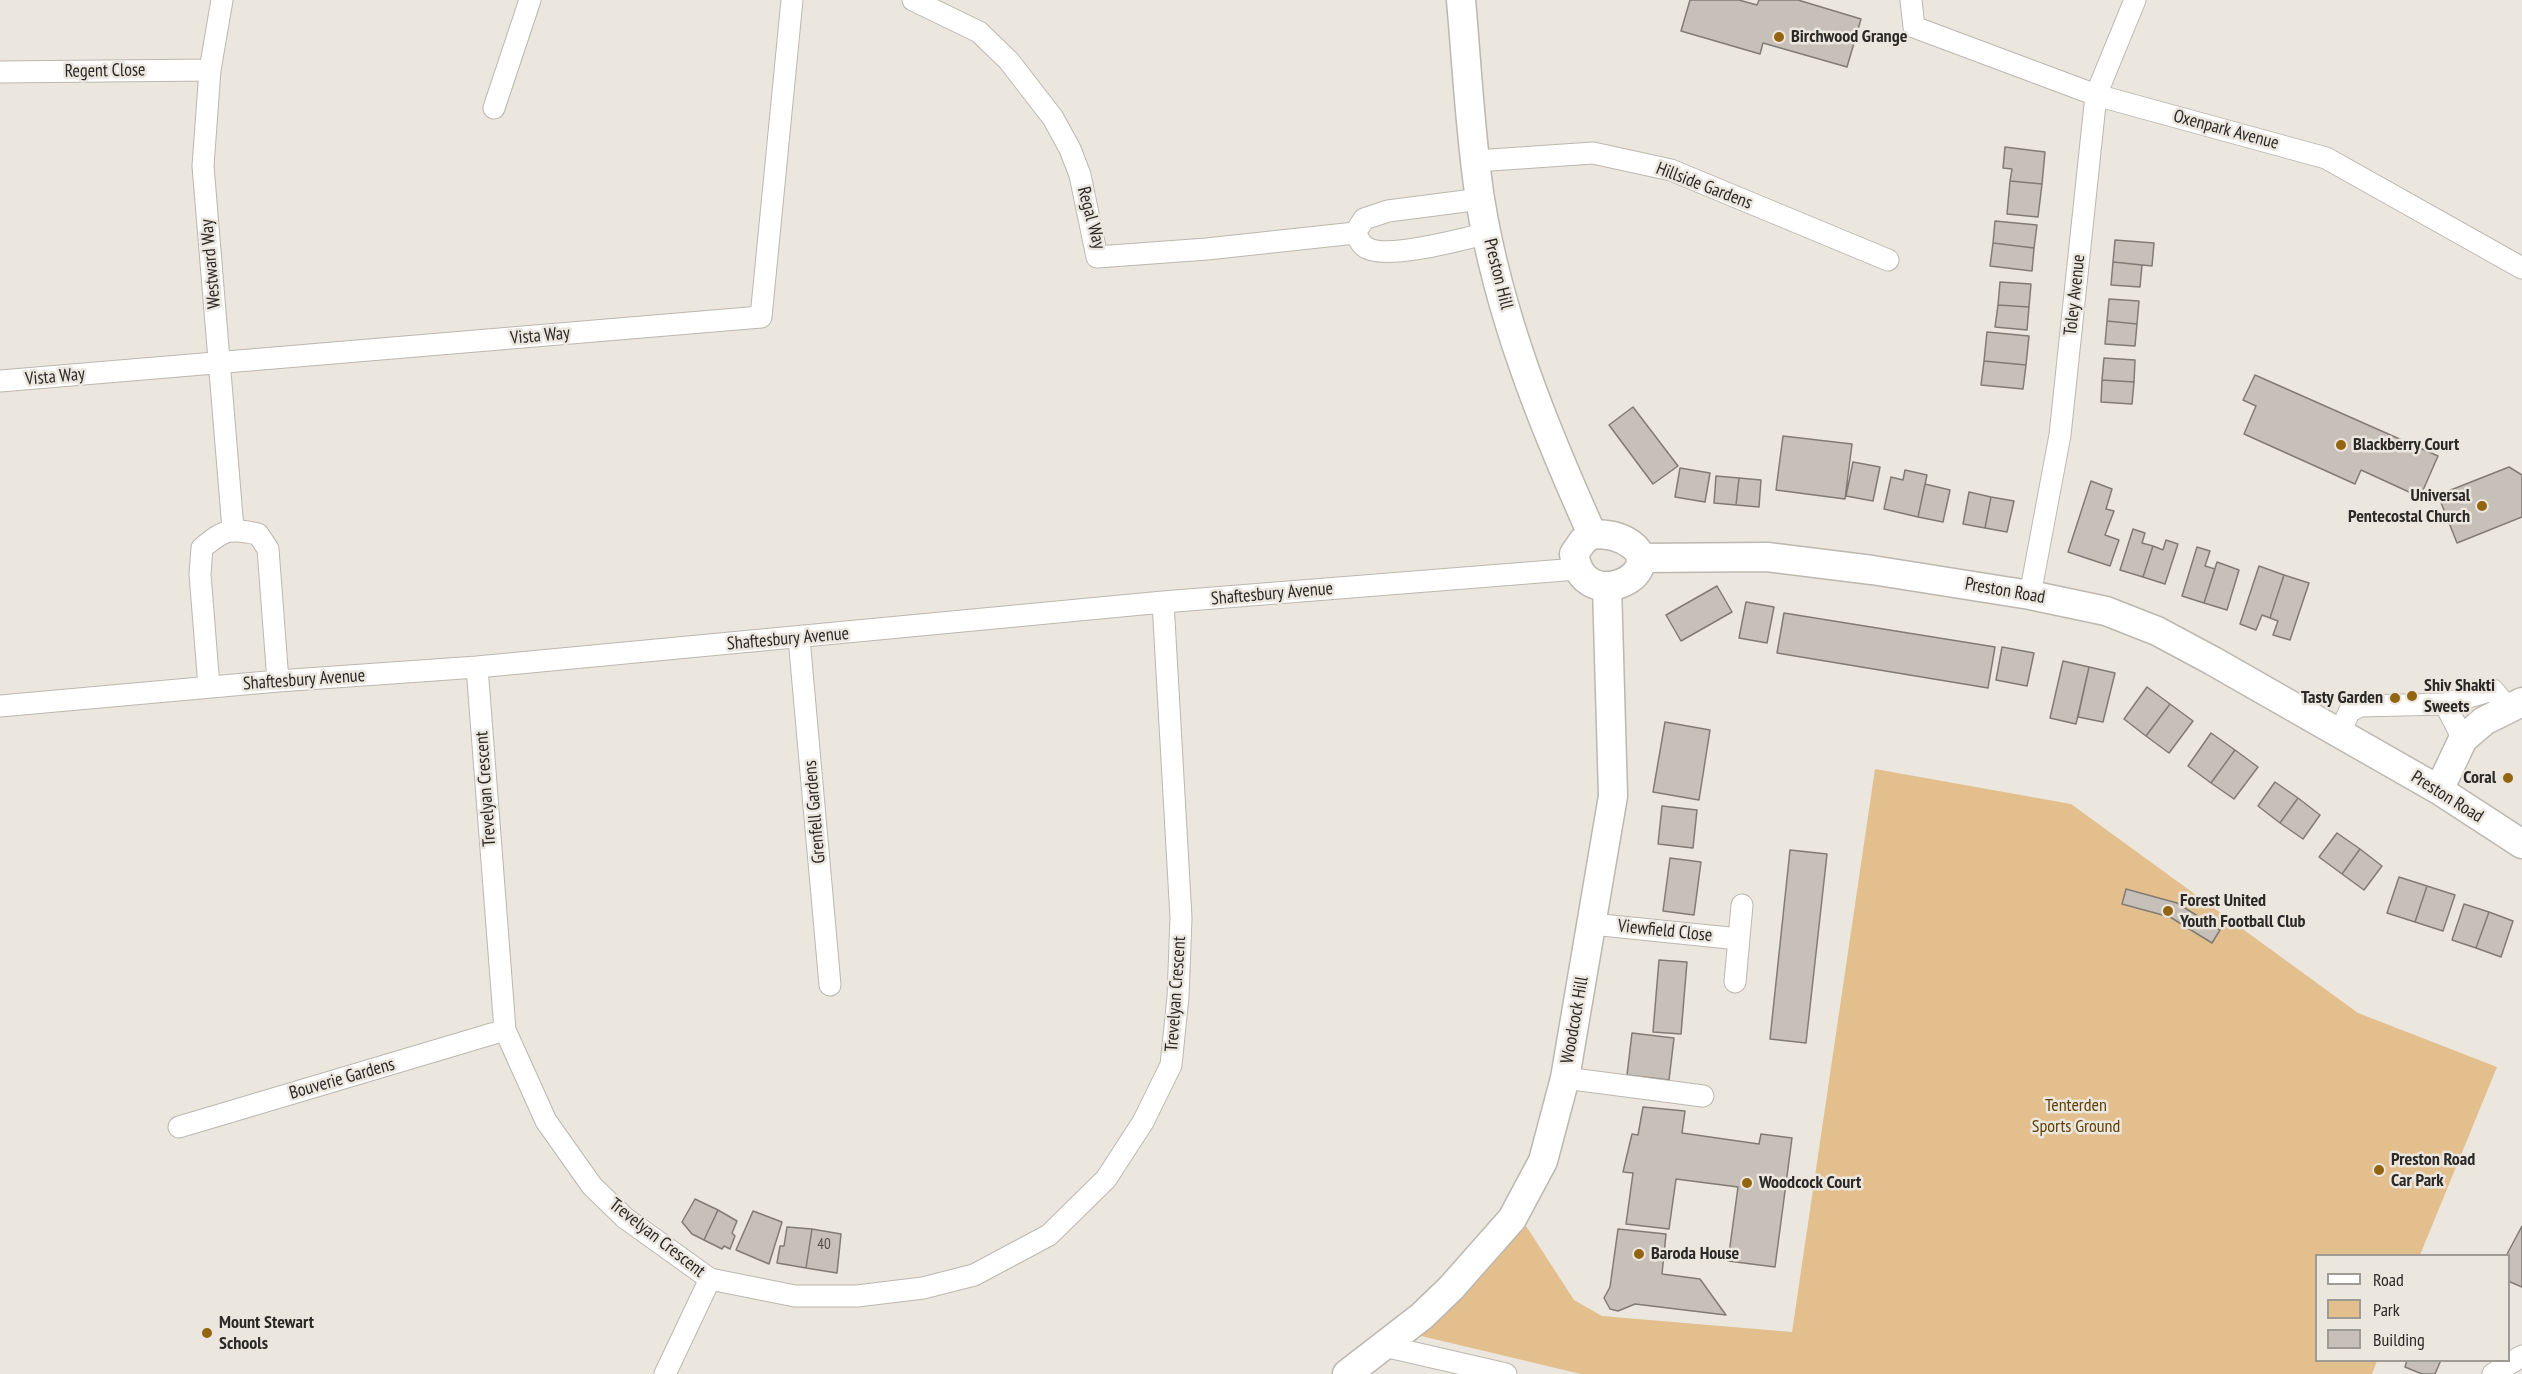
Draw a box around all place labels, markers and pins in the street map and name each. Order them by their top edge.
place label: Birchwood Grange [1791,26,1907,48]
marker: Birchwood Grange [1772,30,1786,44]
place label: Blackberry Court [2353,434,2459,456]
marker: Blackberry Court [2334,438,2348,452]
place label: Universal Pentecostal Church [2348,485,2470,528]
marker: Universal Pentecostal Church [2475,499,2489,513]
place label: Shiv Shakti Sweets [2424,675,2495,718]
place label: Tasty Garden [2301,687,2383,709]
marker: Shiv Shakti Sweets [2405,689,2419,703]
marker: Tasty Garden [2388,691,2402,705]
place label: Coral [2463,767,2496,789]
marker: Coral [2501,771,2515,785]
place label: Forest United Youth Football Club [2180,890,2306,932]
marker: Forest United Youth Football Club [2161,904,2175,918]
place label: Preston Road Car Park [2391,1149,2475,1192]
marker: Preston Road Car Park [2372,1163,2386,1177]
place label: Woodcock Court [1759,1172,1861,1194]
marker: Woodcock Court [1740,1176,1754,1190]
place label: Baroda House [1651,1243,1739,1265]
marker: Baroda House [1632,1247,1646,1261]
place label: Mount Stewart Schools [219,1312,314,1354]
marker: Mount Stewart Schools [200,1326,214,1340]

